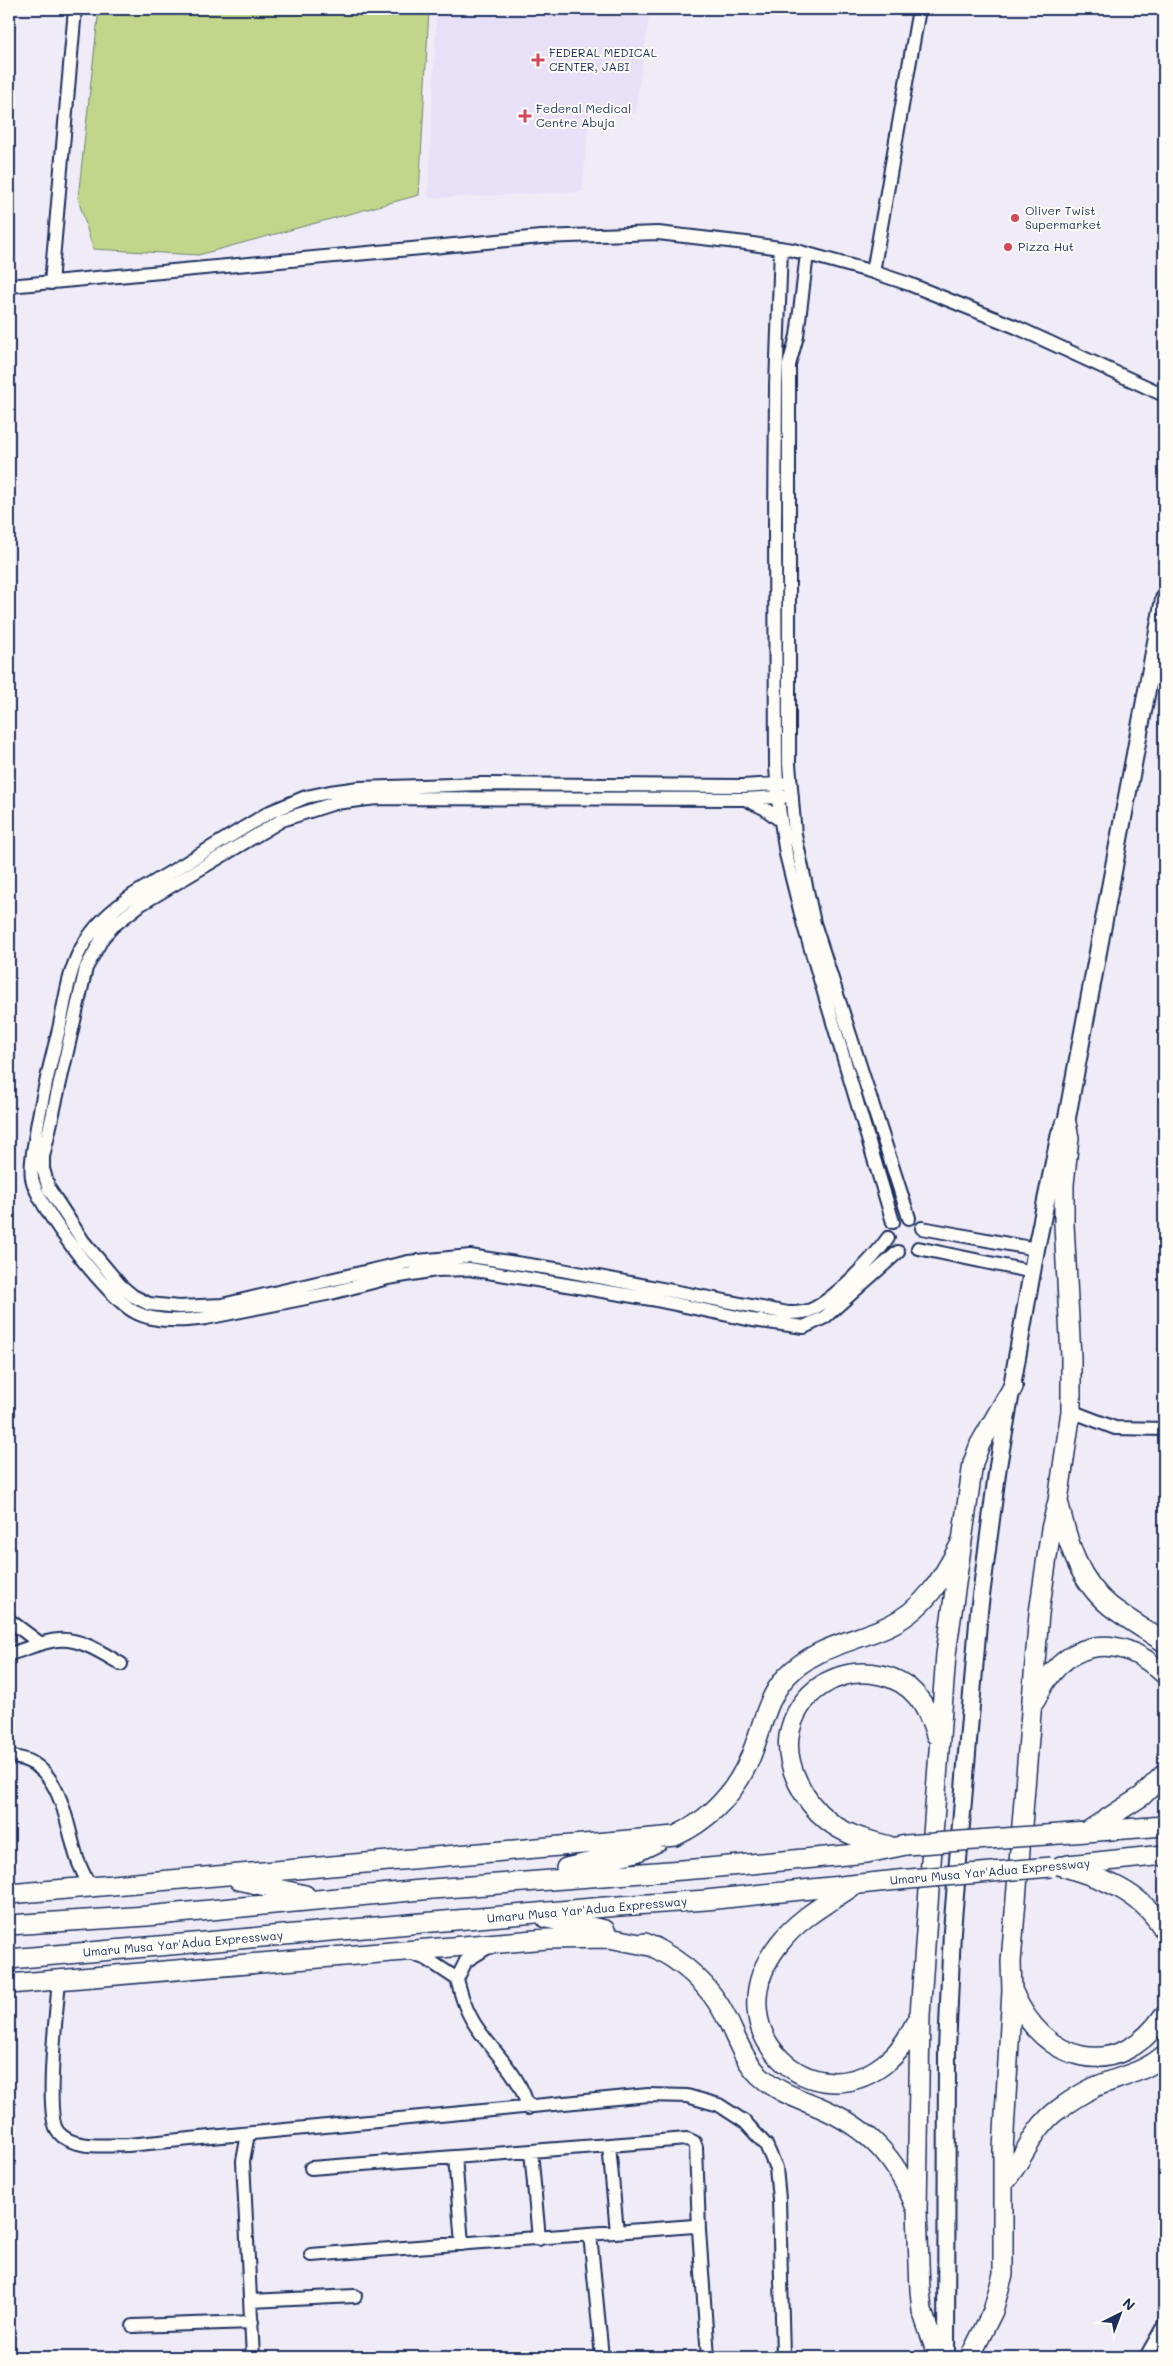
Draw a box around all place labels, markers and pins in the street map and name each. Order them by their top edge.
place label: FEDERAL MEDICAL CENTER, JABI [549,44,658,74]
marker: FEDERAL MEDICAL CENTER, JABI [531,53,545,67]
place label: Federal Medical Centre Abuja [536,100,631,130]
marker: Federal Medical Centre Abuja [518,109,532,123]
place label: Oliver Twist Supermarket [1025,202,1101,232]
marker: Oliver Twist Supermarket [1009,212,1021,224]
place label: Pizza Hut [1018,238,1074,254]
marker: Pizza Hut [1002,241,1014,253]

